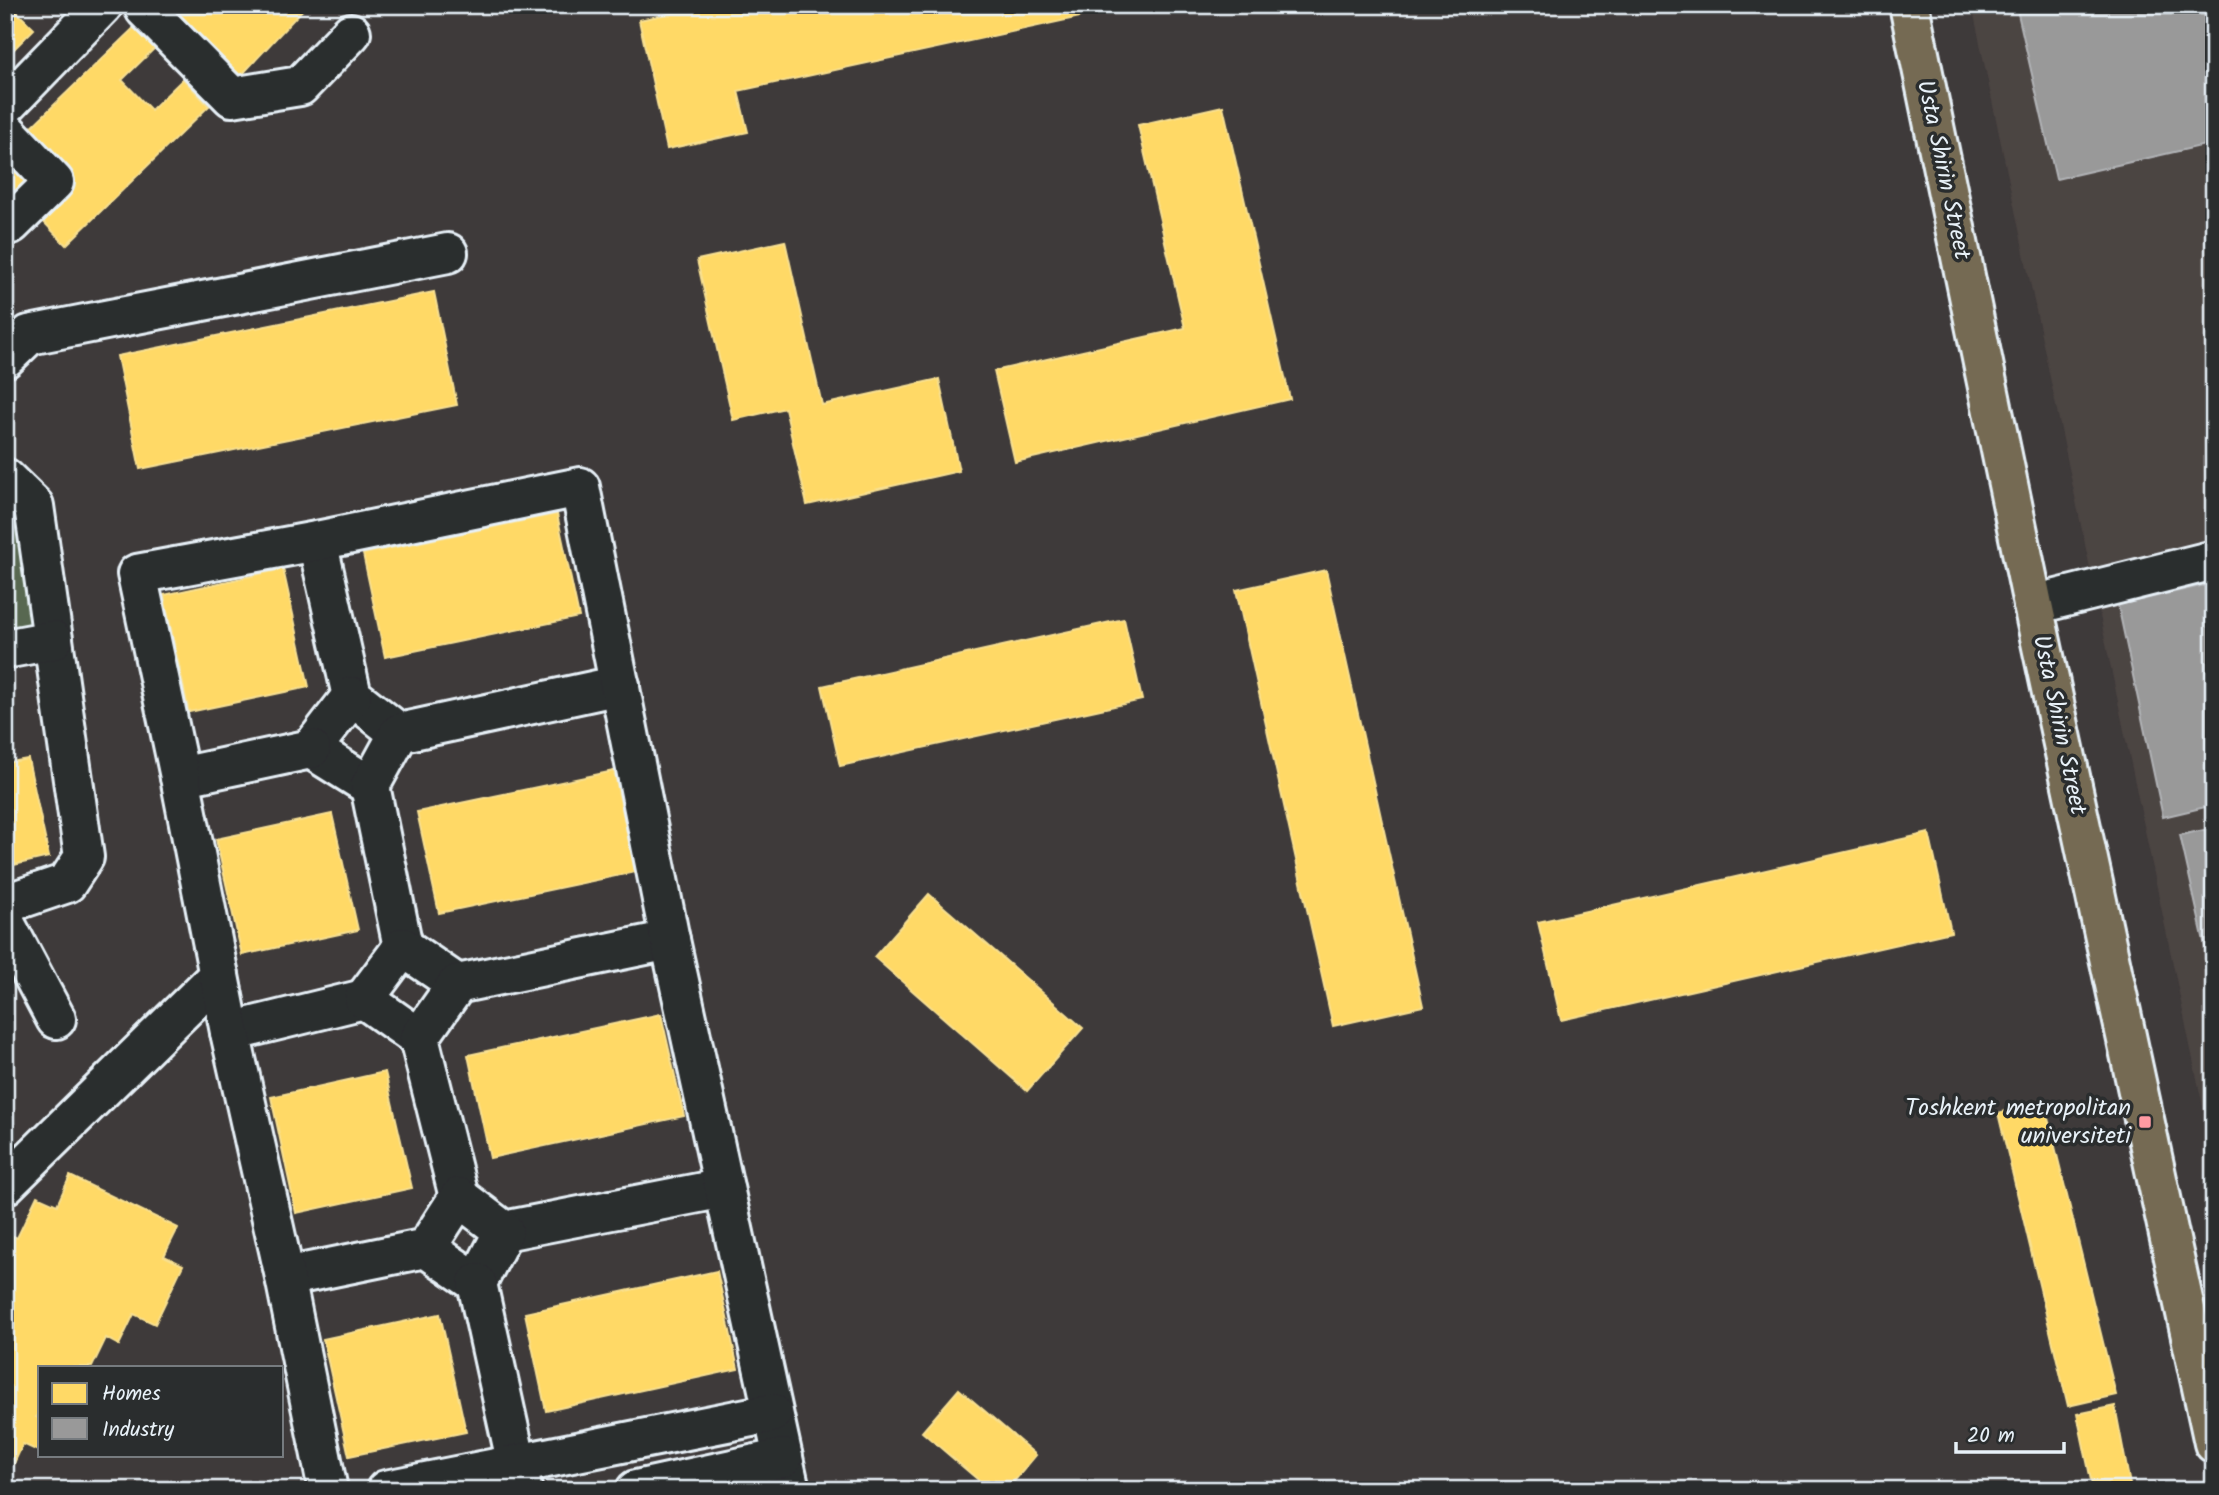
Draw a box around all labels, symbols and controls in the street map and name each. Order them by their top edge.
street label: Usta Shirin Street [1905,76,1981,264]
street label: Usta Shirin Street [2021,631,2097,819]
place label: Toshkent metropolitan universiteti [1905,1089,2132,1156]
marker: Toshkent metropolitan universiteti [2137,1114,2153,1130]
legend [38,1366,284,1456]
text: Homes [102,1378,161,1411]
scale bar [1956,1411,2065,1455]
text: Industry [102,1414,174,1447]
text: 20 m [1967,1420,2015,1453]

